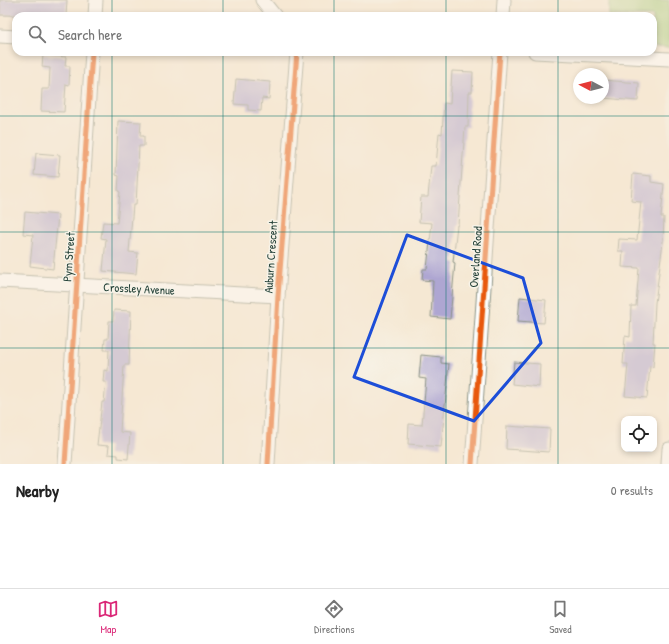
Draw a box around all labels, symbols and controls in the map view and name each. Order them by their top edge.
search box [12,12,657,56]
icon: search [26,23,48,45]
text: Search here [58,24,122,45]
north arrow [573,68,609,104]
street label: Auburn Crescent [259,219,282,294]
street label: Overland Road [465,225,486,288]
street label: Pym Street [58,231,79,282]
street label: Crossley Avenue [103,278,175,299]
map controls [621,416,657,452]
button: locate [621,416,657,452]
text: Nearby [16,479,59,502]
text: 0 results [611,481,653,499]
tab: Map [97,598,119,636]
tab: Directions [314,598,355,636]
tab: Saved [549,598,572,636]

